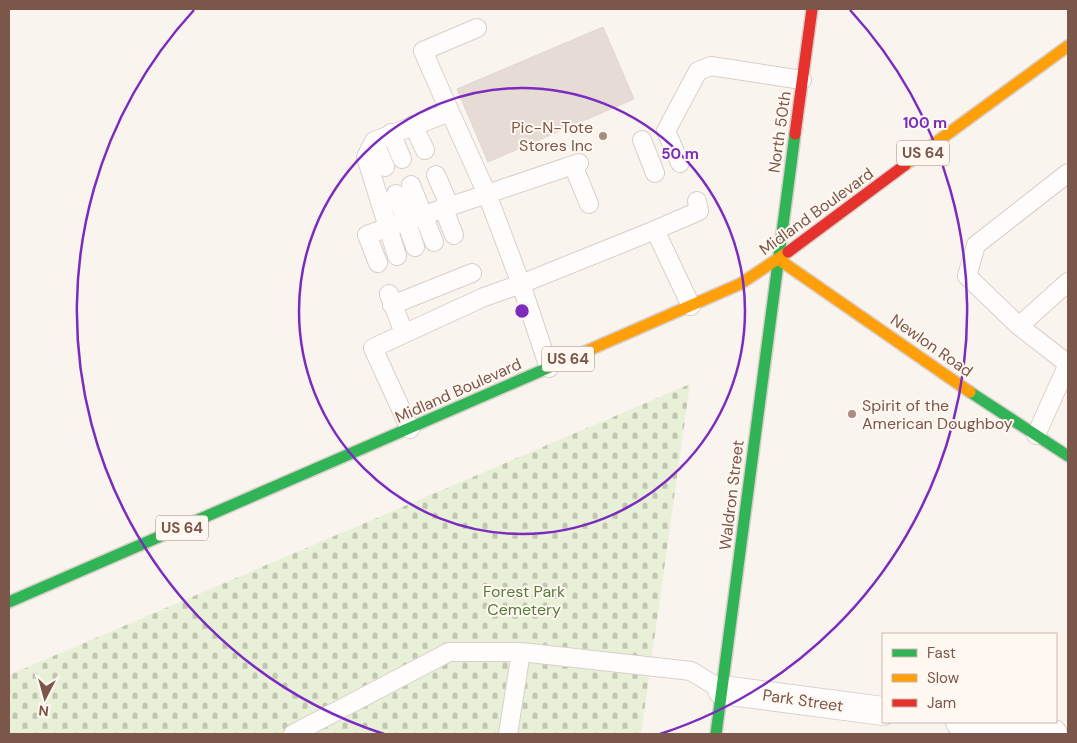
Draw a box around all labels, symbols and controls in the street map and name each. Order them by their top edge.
street label: North 50th [763,90,796,174]
text: 100 m [903,113,947,133]
place label: Pic-N-Tote Stores Inc [511,117,593,156]
marker: Pic-N-Tote Stores Inc [597,130,609,142]
road number: US 64 [897,140,949,166]
text: 50 m [661,144,699,164]
street label: Midland Boulevard [755,163,878,260]
centre of rings [513,302,531,320]
street label: Newlon Road [886,309,977,381]
road number: US 64 [542,346,594,372]
street label: Midland Boulevard [392,353,525,428]
place label: Spirit of the American Doughboy [862,395,1013,434]
marker: Spirit of the American Doughboy [846,408,858,420]
street label: Waldron Street [714,439,749,551]
road number: US 64 [156,516,208,540]
park label: Forest Park Cemetery [483,581,565,620]
legend [882,633,1057,723]
text: Fast [927,643,956,663]
text: Slow [927,668,960,688]
north arrow [20,673,70,723]
street label: Park Street [761,684,845,717]
text: Jam [927,693,956,713]
text: N [38,701,50,720]

